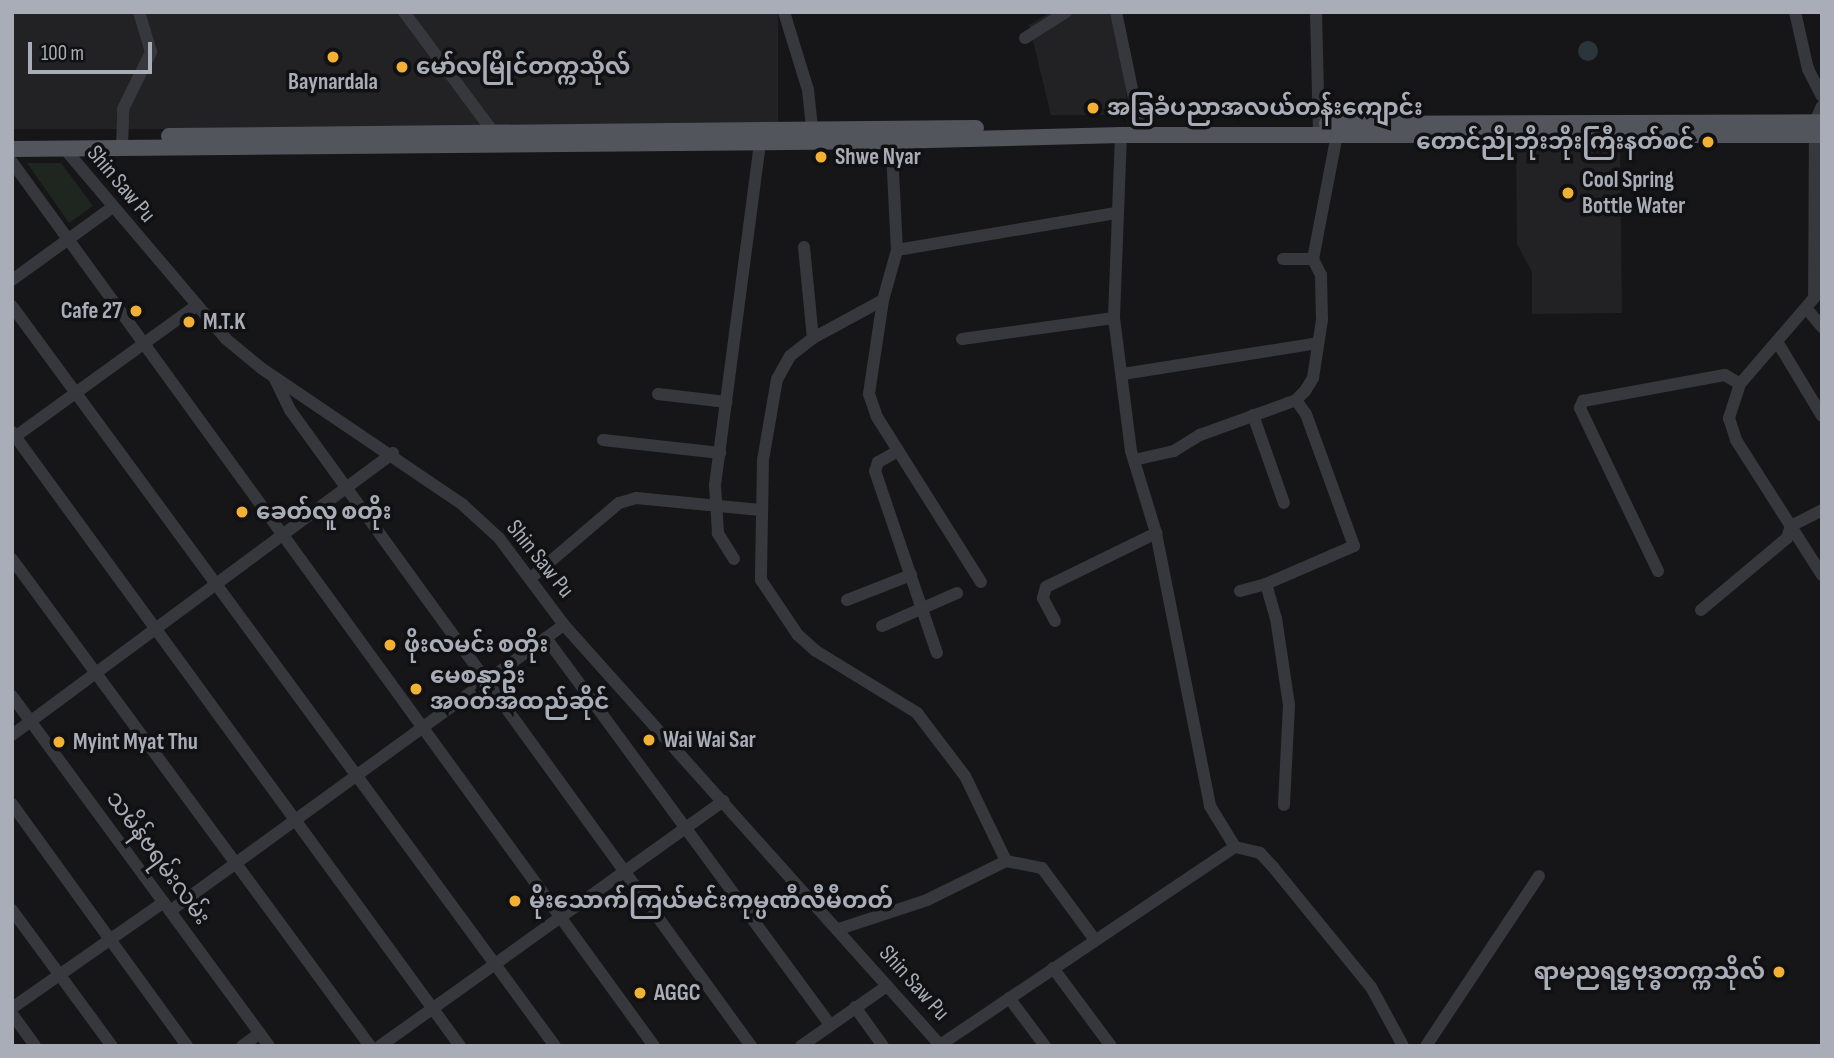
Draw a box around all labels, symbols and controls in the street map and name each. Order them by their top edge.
scale bar [32,28,156,72]
text: 100 m [41,41,84,66]
marker: Baynardala [325,49,341,65]
place label: မော်လမြိုင်တက္ကသိုလ် [416,53,630,81]
marker: မော်လမြိုင်တက္ကသိုလ် [394,59,410,75]
place label: Baynardala [288,68,378,96]
place label: အခြခံပညာအလယ်တန်းကျောင်း [1107,94,1423,122]
marker: အခြခံပညာအလယ်တန်းကျောင်း [1085,100,1101,116]
place label: တောင်ညိုဘိုးဘိုးကြီးနတ်စင် [1416,128,1694,156]
marker: တောင်ညိုဘိုးဘိုးကြီးနတ်စင် [1700,134,1716,150]
street label: Shin Saw Pu [81,140,161,228]
place label: Shwe Nyar [835,143,921,171]
marker: Shwe Nyar [813,149,829,165]
place label: Cool Spring Bottle Water [1582,166,1685,220]
marker: Cool Spring Bottle Water [1560,185,1576,201]
place label: Cafe 27 [61,297,122,325]
marker: Cafe 27 [128,303,144,319]
place label: M.T.K [203,308,245,336]
marker: M.T.K [181,314,197,330]
place label: ခေတ်လူ စတိုး [256,498,392,526]
marker: ခေတ်လူ စတိုး [234,504,250,520]
street label: Shin Saw Pu [500,515,580,603]
place label: ဖိုးလမင်း စတိုး [404,631,548,659]
marker: ဖိုးလမင်း စတိုး [382,637,398,653]
place label: မေစန္ဒာဦး အဝတ်အထည်ဆိုင် [430,662,610,716]
marker: မေစန္ဒာဦး အဝတ်အထည်ဆိုင် [408,681,424,697]
place label: Wai Wai Sar [663,726,756,754]
place label: Myint Myat Thu [73,728,198,756]
marker: Wai Wai Sar [641,732,657,748]
marker: Myint Myat Thu [51,734,67,750]
street label: သမိန်ဗရမ်းလမ်း [100,786,216,930]
place label: မိုးသောက်ကြယ်မင်းကုမ္ပဏီလီမီတတ် [529,887,893,915]
marker: မိုးသောက်ကြယ်မင်းကုမ္ပဏီလီမီတတ် [507,893,523,909]
street label: Shin Saw Pu [873,940,955,1026]
place label: ရာမညရဋ္ဌဗုဒ္ဓတက္ကသိုလ် [1534,958,1765,986]
marker: ရာမညရဋ္ဌဗုဒ္ဓတက္ကသိုလ် [1771,964,1787,980]
place label: AGGC [654,979,701,1007]
marker: AGGC [632,985,648,1001]

